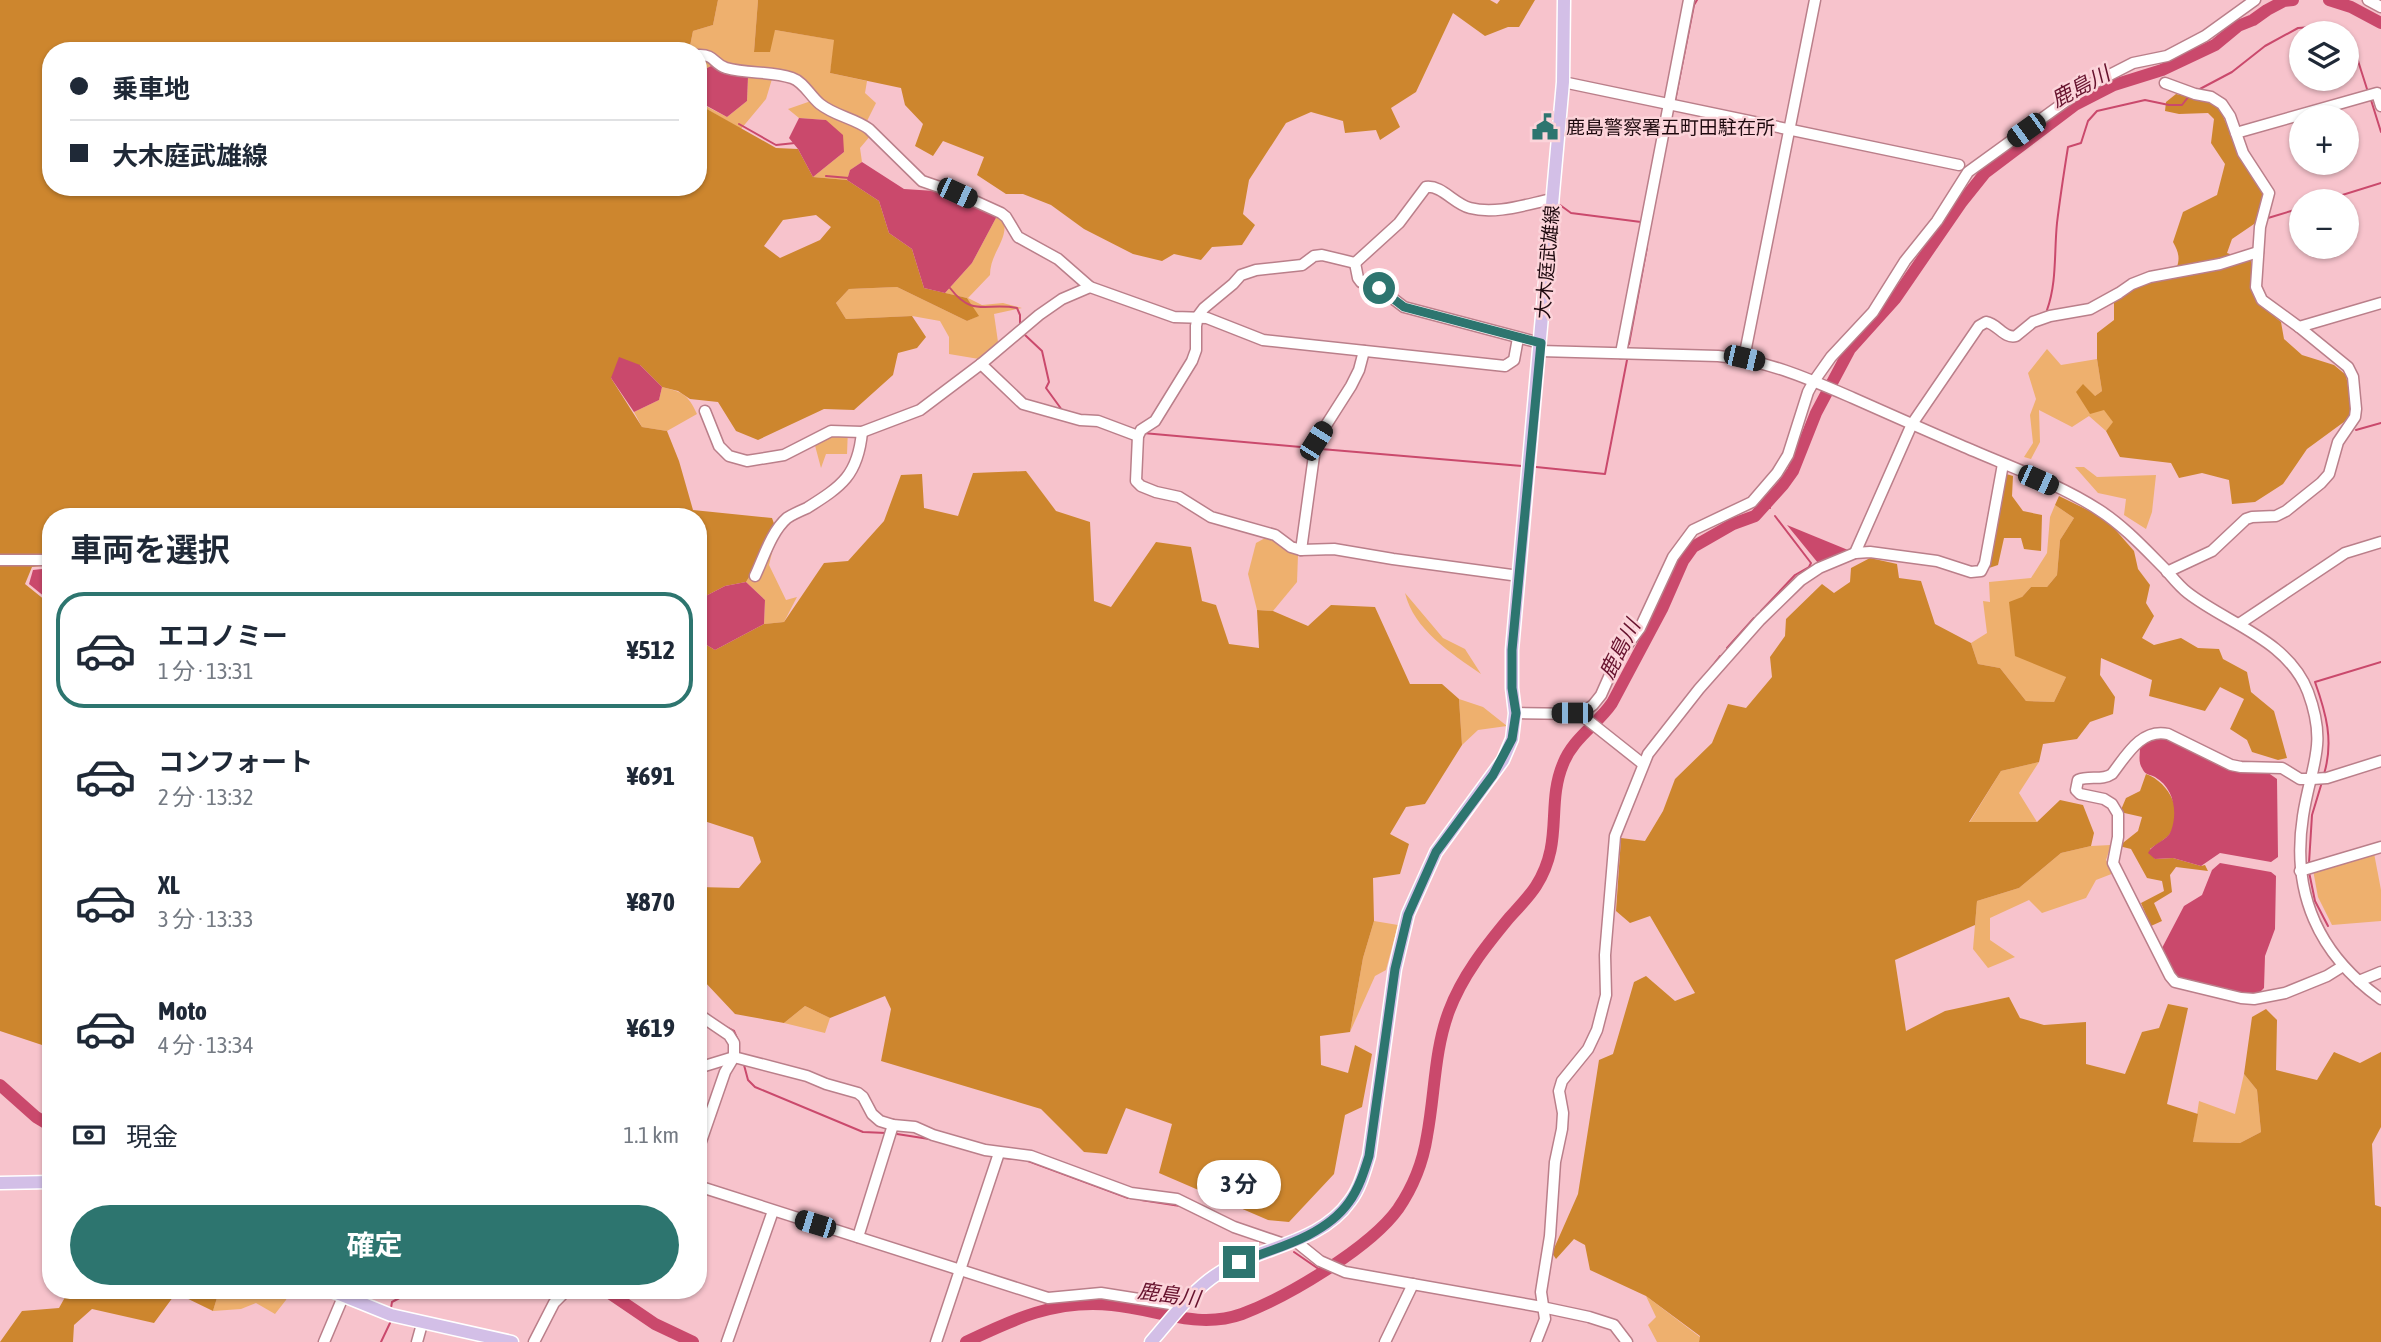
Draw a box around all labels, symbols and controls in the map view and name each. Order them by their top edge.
map controls [2289,21,2359,259]
button: layers [2289,21,2359,91]
water label: 鹿島川 [2047,60,2115,111]
text: 乗車地 [112,74,190,104]
button: + [2289,105,2359,175]
car [2003,109,2050,151]
public building icon: 鹿島警察署五町田駐在所 [1530,112,1560,142]
place label: 鹿島警察署五町田駐在所 [1566,116,1775,138]
text: 大木庭武雄線 [112,141,268,171]
car [934,175,981,211]
button: − [2289,189,2359,259]
street label: 大木庭武雄線 [1531,204,1563,320]
route start [1363,272,1395,304]
car [1722,343,1767,373]
car [1296,418,1337,464]
car [2015,462,2062,498]
text: 車両を選択 [70,531,230,568]
water label: 鹿島川 [1594,614,1645,683]
icon: car [74,619,137,682]
text: エコノミー [158,621,288,651]
text: ¥512 [627,635,675,665]
text: 1 分 · 13:31 [158,658,254,684]
car [1552,703,1594,724]
icon: car [74,745,137,808]
text: コンフォート [158,747,313,777]
text: ¥691 [627,761,675,791]
text: 2 分 · 13:32 [158,784,254,810]
text: XL [158,870,180,900]
icon: car [74,871,137,934]
text: ¥870 [627,887,675,917]
text: 3 分 · 13:33 [158,906,254,932]
text: Moto [158,996,207,1026]
icon: car [74,997,137,1060]
text: ¥619 [627,1013,675,1043]
text: 4 分 · 13:34 [158,1032,254,1058]
icon: cash [70,1116,108,1154]
text: 現金 [126,1122,178,1152]
text: 1.1 km [623,1122,679,1148]
callout: 3 分 [1197,1160,1281,1210]
text: 3 分 [1221,1171,1257,1197]
button: 確定 [70,1205,679,1285]
car [792,1208,839,1240]
route end [1223,1246,1255,1278]
water label: 鹿島川 [1136,1278,1204,1311]

